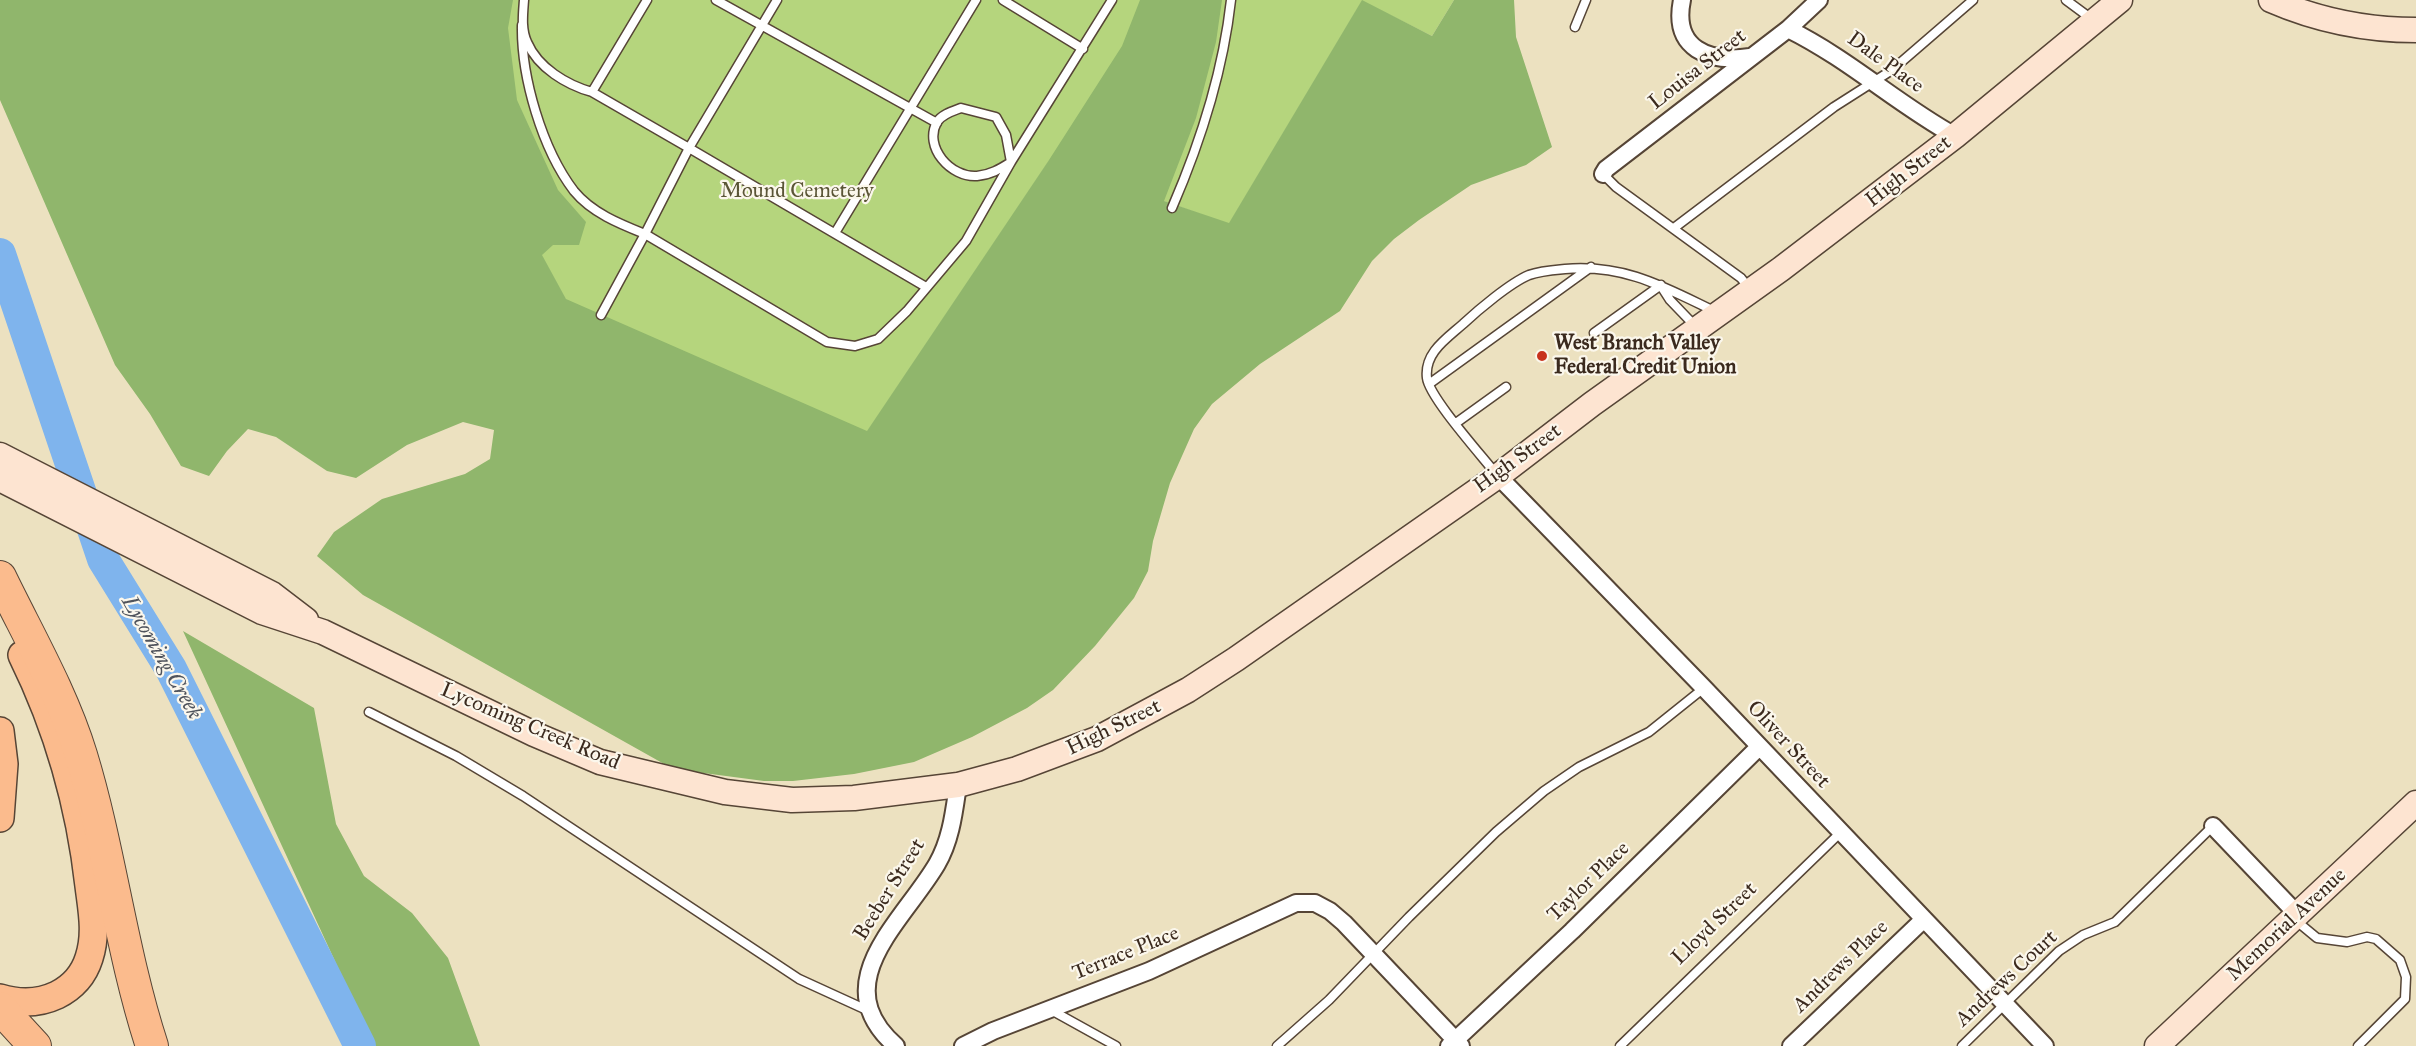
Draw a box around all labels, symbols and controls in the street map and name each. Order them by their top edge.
street label: Louisa Street [1644,24,1752,116]
street label: Dale Place [1842,27,1928,99]
street label: High Street [1861,131,1957,213]
park label: Mound Cemetery [720,179,874,205]
place label: West Branch Valley Federal Credit Union [1554,331,1736,381]
marker: West Branch Valley Federal Credit Union [1535,349,1549,363]
street label: High Street [1469,419,1567,499]
water label: Lycoming Creek [115,591,207,725]
street label: Lycoming Creek Road [437,678,623,776]
street label: High Street [1063,694,1165,762]
street label: Oliver Street [1741,696,1835,794]
street label: Beeber Street [849,835,931,945]
street label: Taylor Place [1543,837,1635,927]
street label: Memorial Avenue [2222,863,2352,987]
street label: Lloyd Street [1667,877,1763,971]
street label: Andrews Place [1788,915,1894,1019]
street label: Terrace Place [1069,921,1183,987]
street label: Andrews Court [1951,925,2063,1033]

